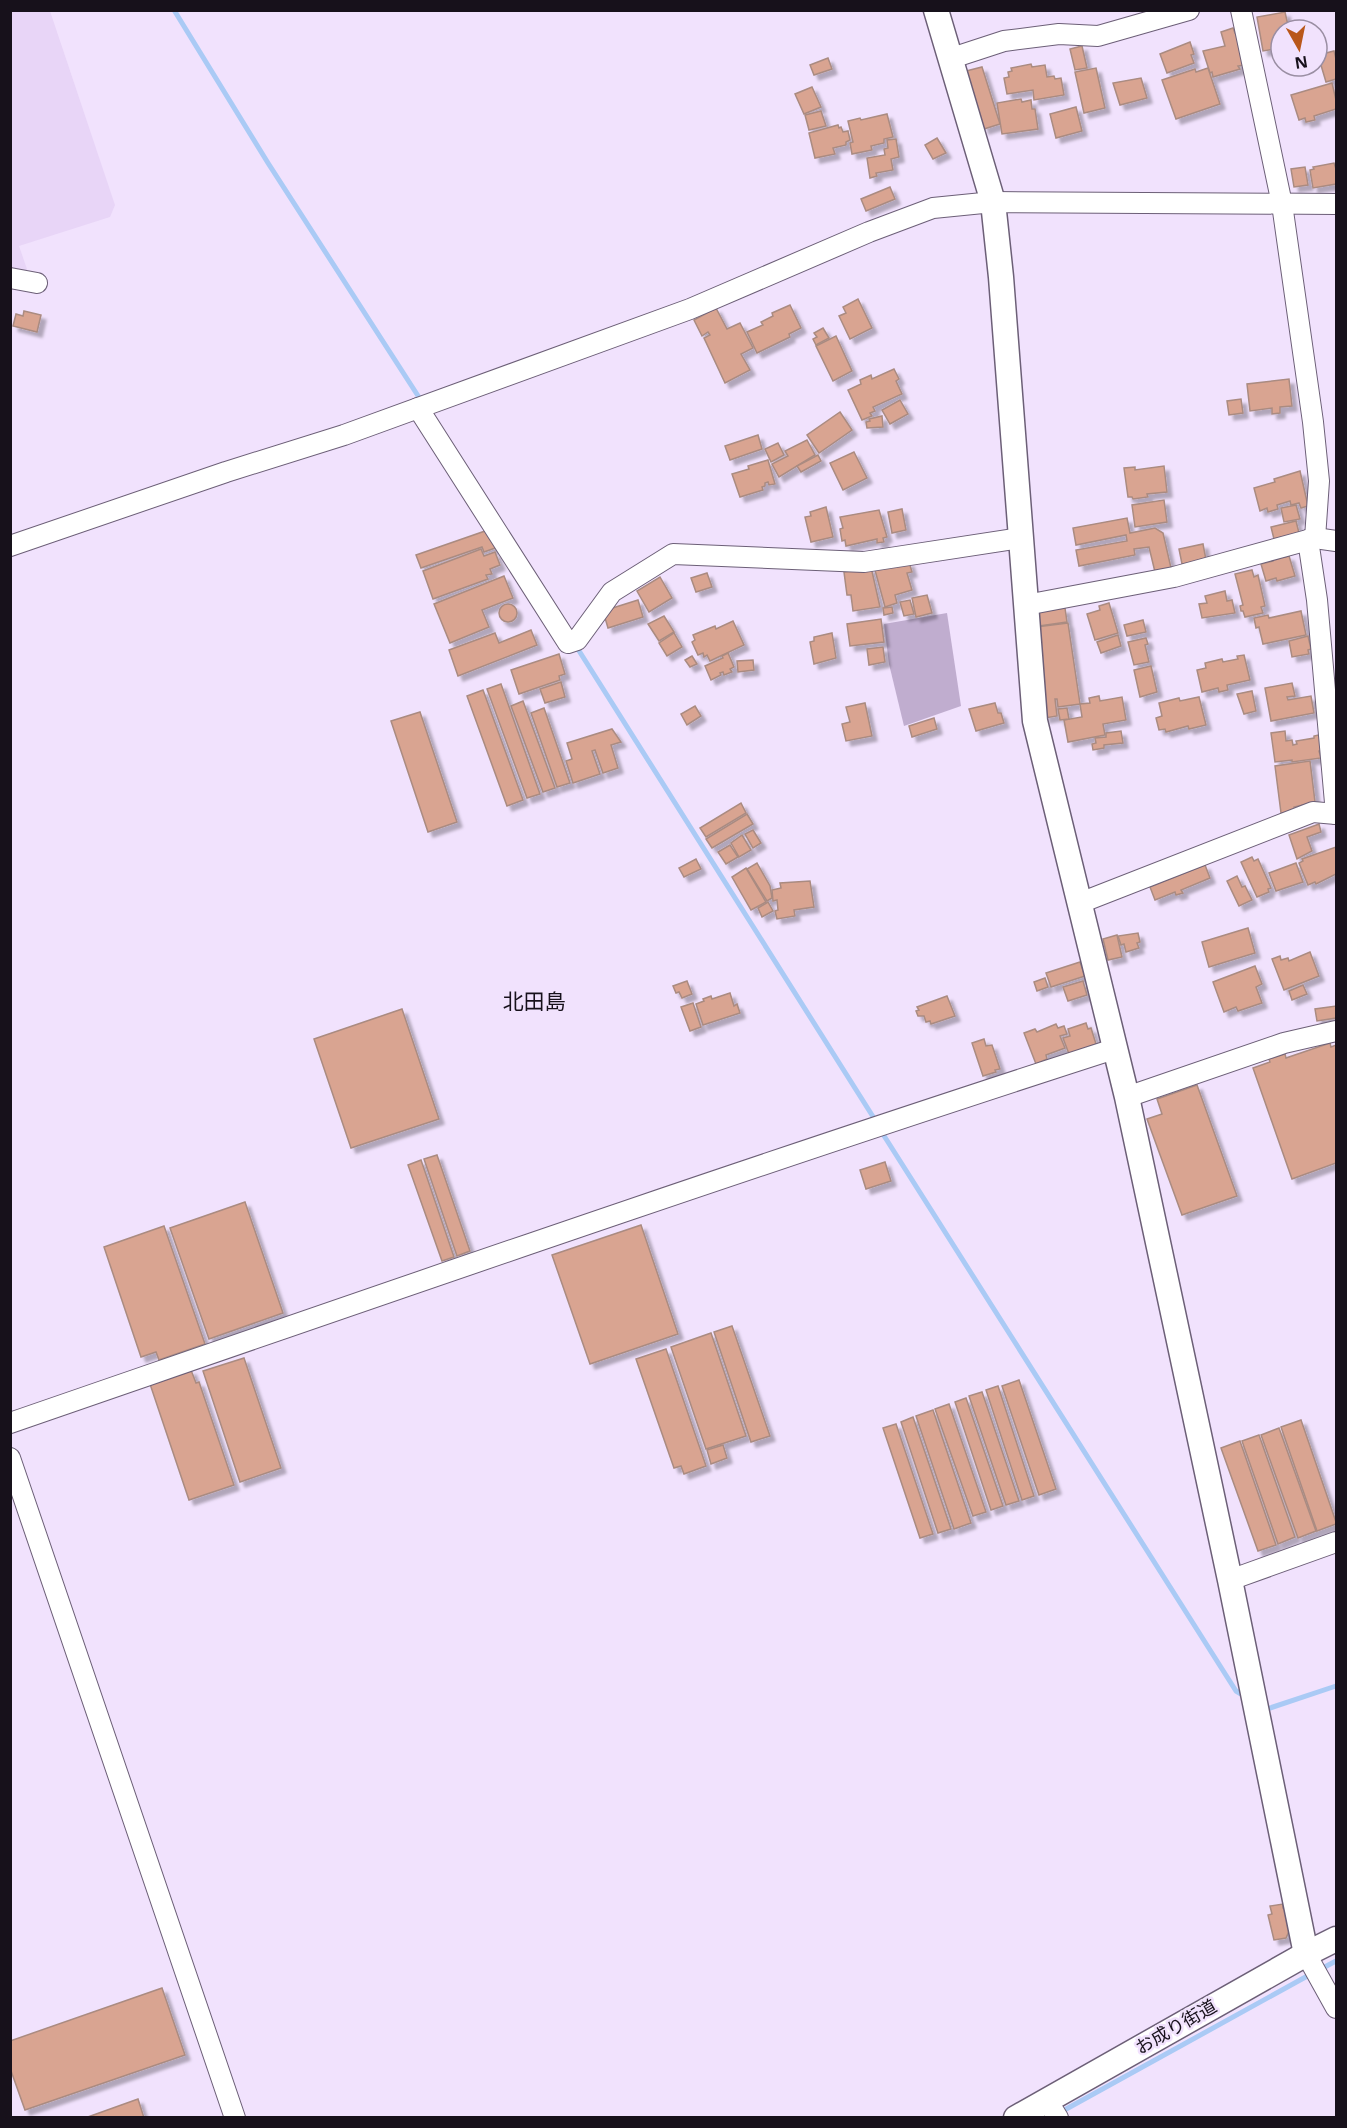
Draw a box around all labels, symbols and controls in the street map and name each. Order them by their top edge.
north arrow [1269,18,1329,78]
text: N [1293,51,1309,75]
district label: 北田島 [503,987,566,1015]
street label: お成り街道 [1131,1993,1220,2059]

